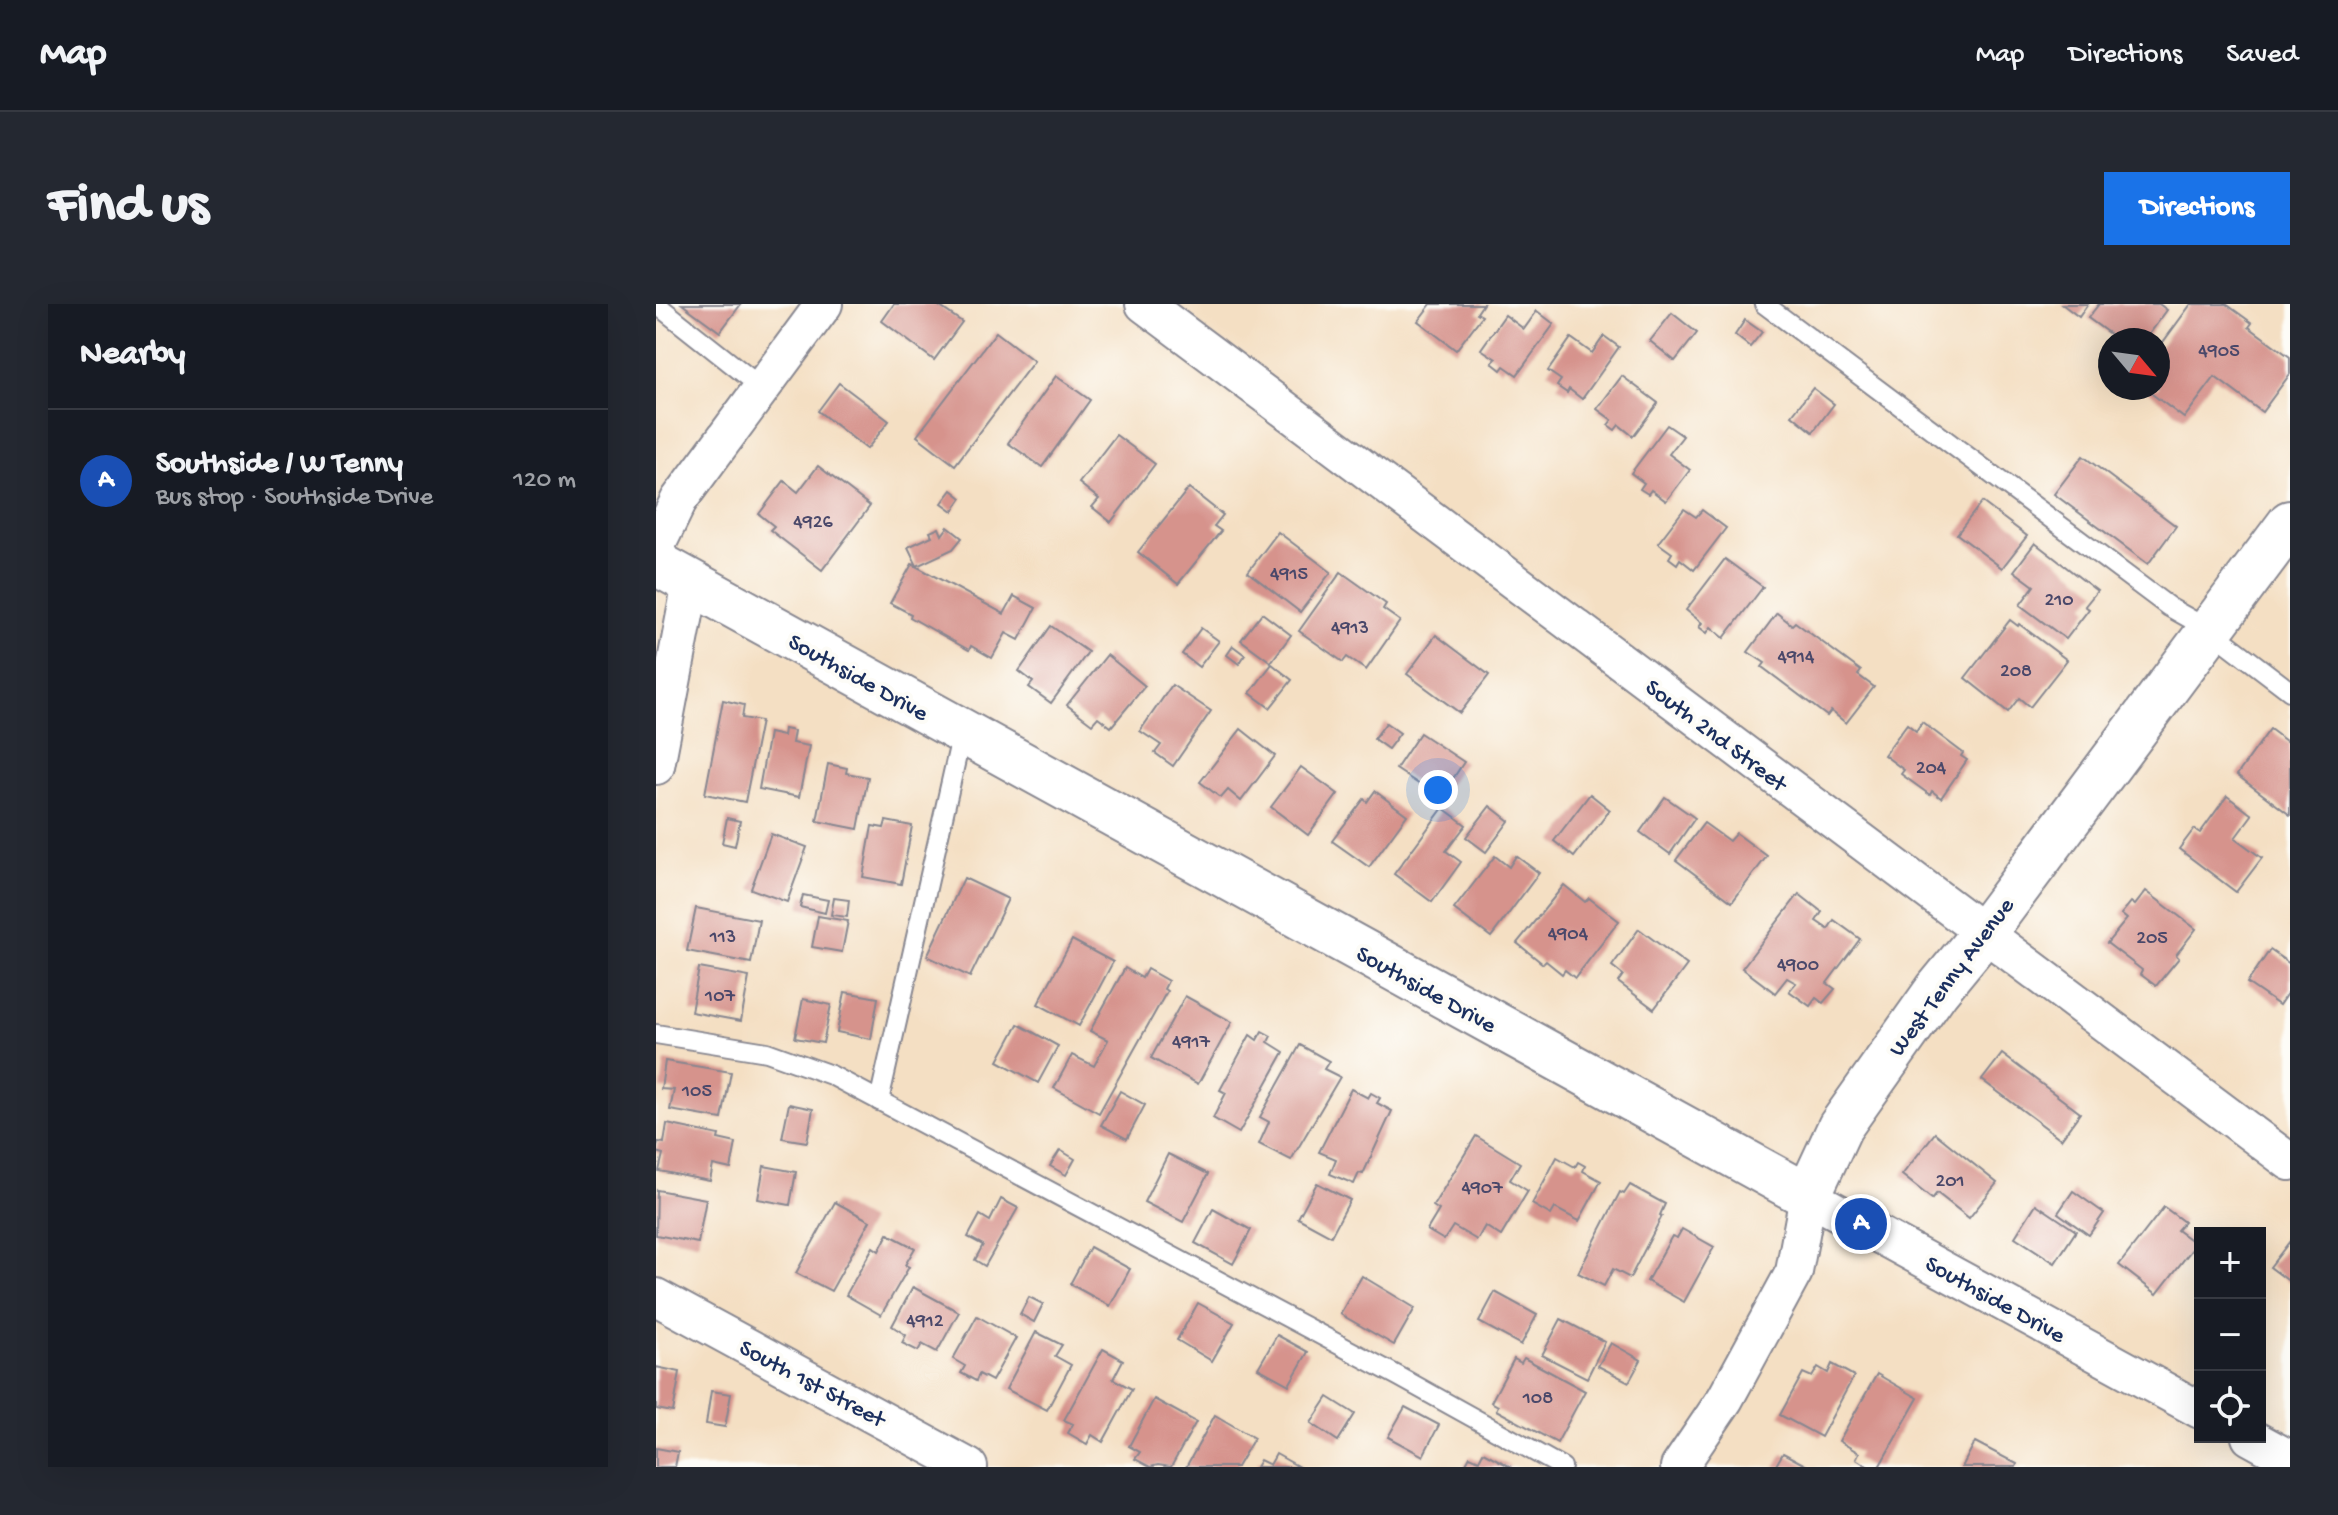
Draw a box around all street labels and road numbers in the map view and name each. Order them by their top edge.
street label: Southside Drive [782,629,933,730]
street label: South 2nd Street [1638,674,1793,801]
street label: West Tenny Avenue [1884,893,2022,1063]
street label: Southside Drive [1350,941,1501,1042]
street label: Southside Drive [1919,1251,2070,1352]
street label: South 1st Street [733,1334,891,1437]

